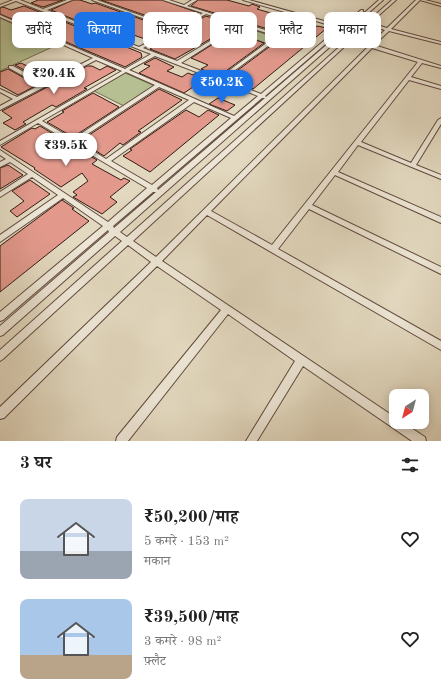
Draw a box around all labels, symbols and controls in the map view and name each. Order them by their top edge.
chip: खरीदें [12,12,66,48]
chip: किराया [74,12,135,48]
chip: फ़िल्टर [143,12,202,48]
chip: नया [210,12,257,48]
chip: फ़्लैट [265,12,316,48]
chip: मकान [324,12,381,48]
pin: ₹20.4K [21,61,87,95]
text: ₹20.4K [32,67,76,80]
pin: ₹50.2K [189,70,255,104]
text: ₹50.2K [200,76,244,89]
pin: ₹39.5K [33,133,99,167]
text: ₹39.5K [44,139,88,152]
north arrow [389,389,429,429]
map controls [389,389,429,429]
icon: filters [399,454,421,476]
text: 3 घर [20,455,52,472]
text: ₹50,200/माह [144,509,238,526]
icon: home [52,515,100,563]
icon: heart [399,528,421,550]
text: 5 कमरे · 153 m² [144,535,229,548]
text: मकान [144,555,170,568]
text: ₹39,500/माह [144,609,238,626]
icon: home [52,615,100,663]
icon: heart [399,628,421,650]
text: 3 कमरे · 98 m² [144,635,221,648]
text: फ़्लैट [144,655,166,668]

